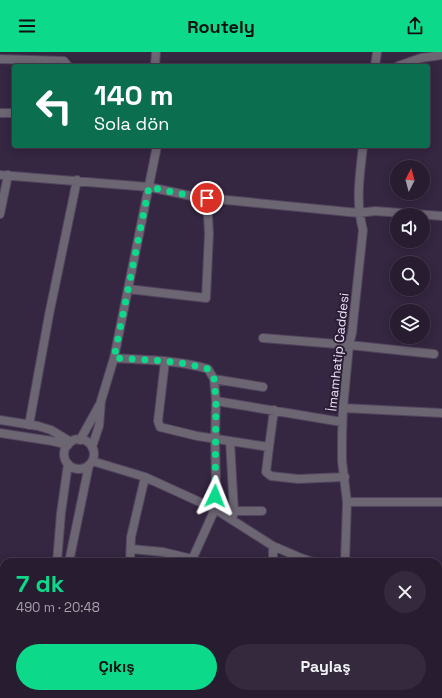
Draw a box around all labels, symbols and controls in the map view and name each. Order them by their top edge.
icon: menu [16,15,38,37]
text: Routely [187,15,255,38]
icon: share [404,15,426,37]
text: 140 m [94,77,174,113]
icon: left [28,80,80,132]
text: Sola dön [94,112,169,135]
north arrow [390,160,430,200]
map controls [390,160,430,344]
pin [190,181,224,215]
icon: arrive [196,187,218,209]
button: sound [390,208,430,248]
button: search [390,256,430,296]
street label: İmamhatip Caddesi [323,292,353,412]
button: layers [390,304,430,344]
position arrow [194,475,236,517]
text: 7 dk [16,568,64,599]
button: close [384,571,426,613]
text: 490 m · 20:48 [16,599,100,616]
button: Çıkış [16,644,217,690]
button: Paylaş [225,644,426,690]

